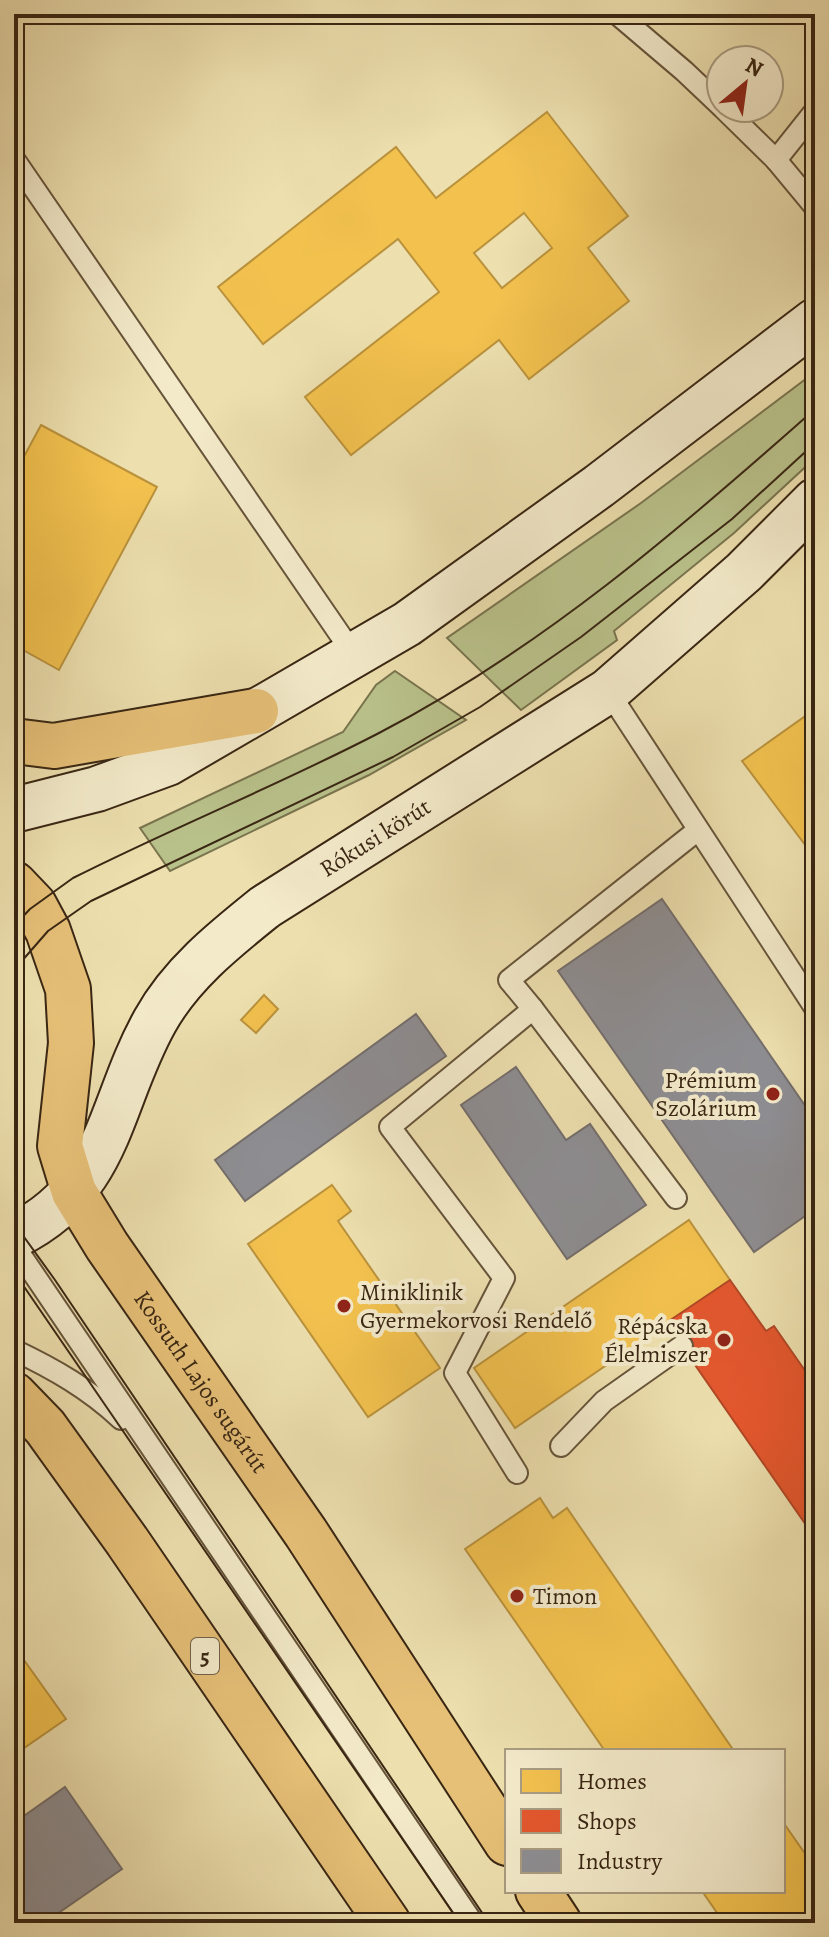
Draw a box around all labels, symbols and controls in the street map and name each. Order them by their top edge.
north arrow [705,44,785,124]
text: N [740,50,768,84]
street label: Rókusi körút [314,791,437,885]
place label: Prémium Szolárium [655,1064,757,1124]
marker: Prémium Szolárium [764,1085,782,1103]
place label: Miniklinik Gyermekorvosi Rendelő [360,1276,592,1336]
street label: Kossuth Lajos sugárút [127,1284,276,1479]
marker: Miniklinik Gyermekorvosi Rendelő [335,1297,353,1315]
place label: Répácska Élelmiszer [604,1310,709,1370]
marker: Répácska Élelmiszer [715,1331,733,1349]
place label: Timon [533,1580,597,1612]
marker: Timon [508,1587,526,1605]
road number: 5 [191,1638,219,1674]
legend [505,1749,785,1893]
text: Homes [577,1765,647,1797]
text: Shops [577,1805,637,1837]
text: Industry [577,1845,663,1877]

